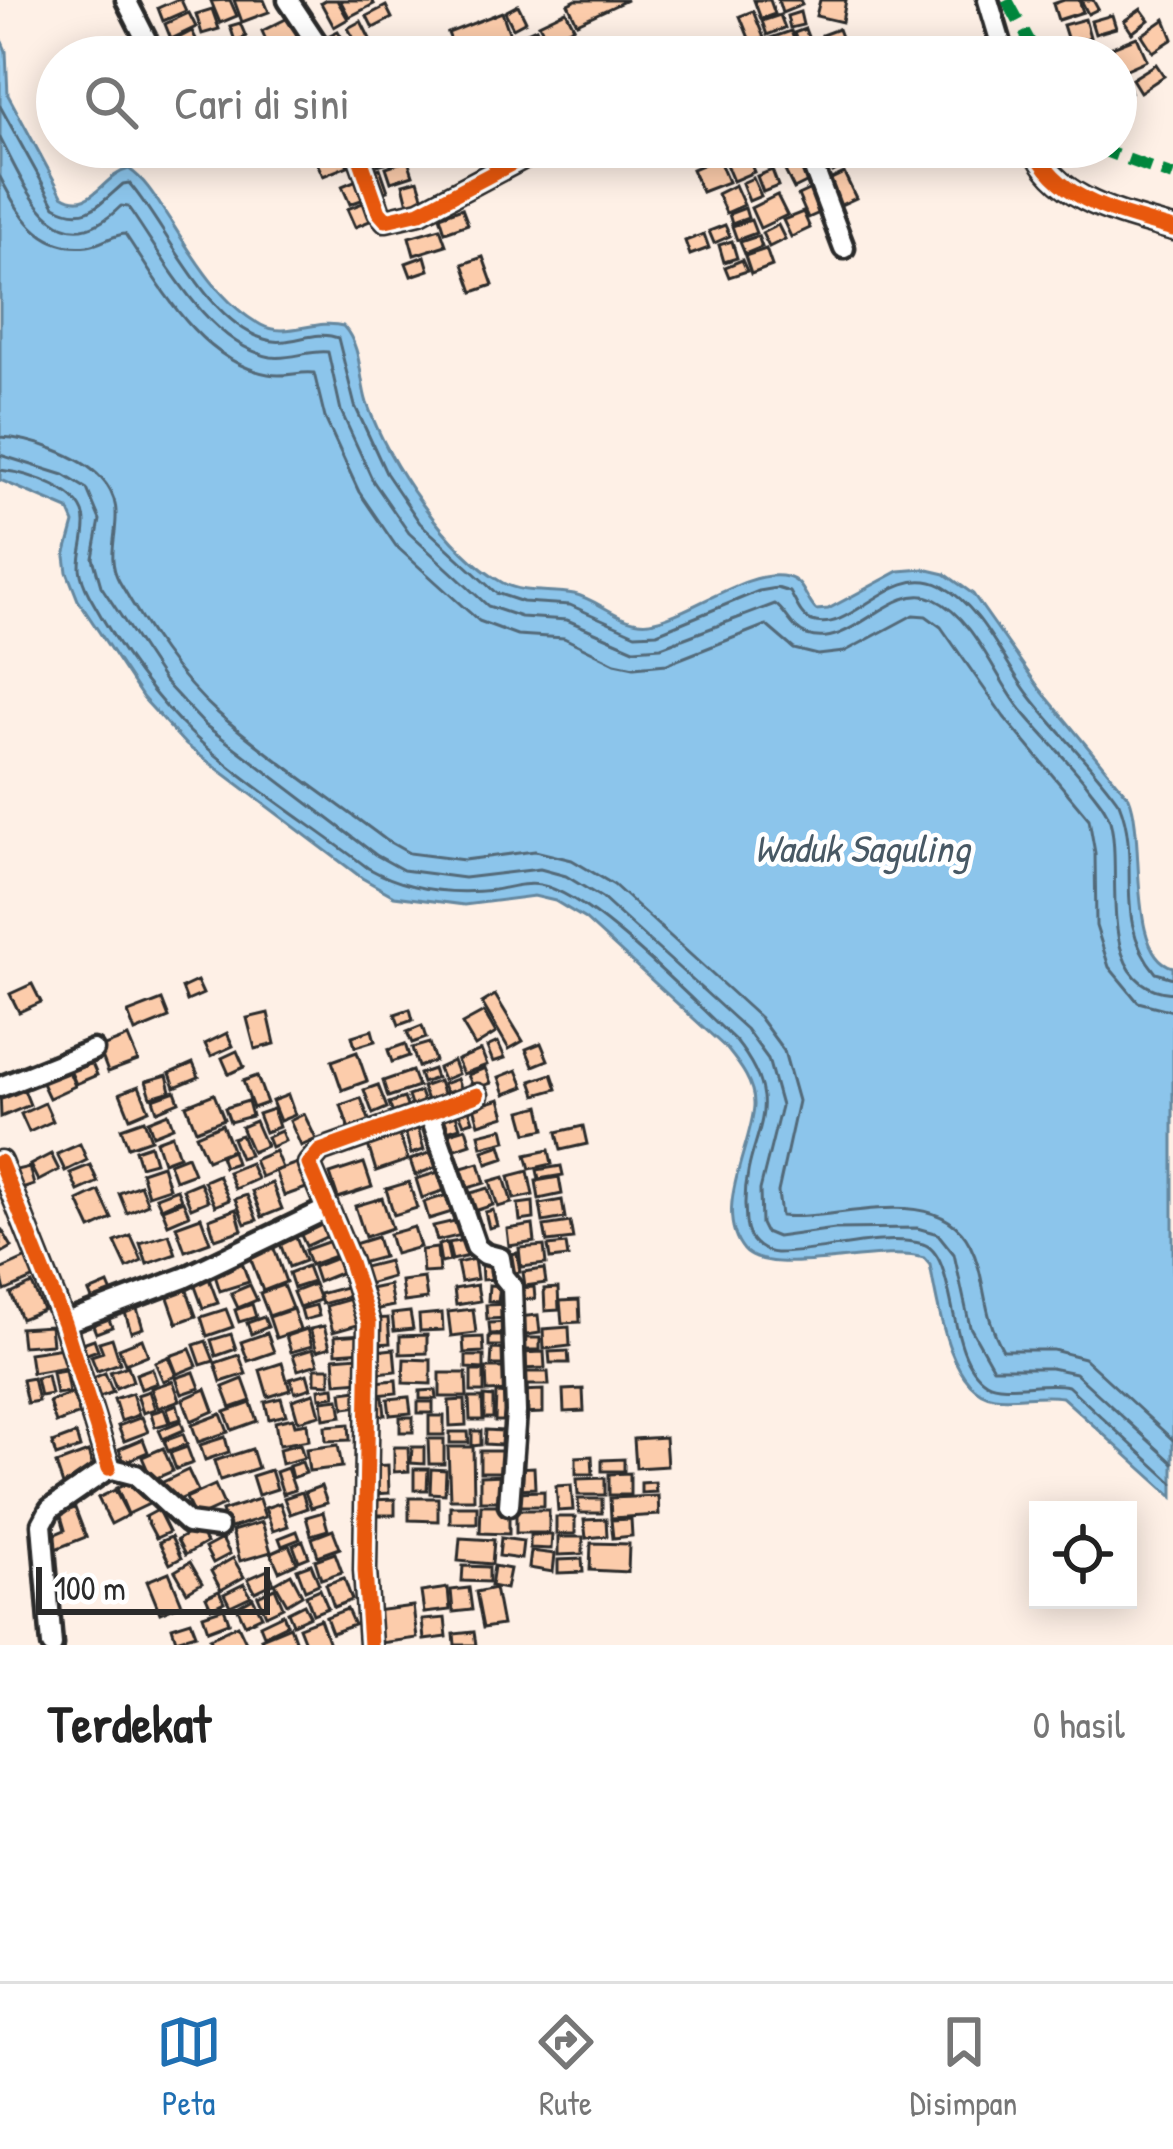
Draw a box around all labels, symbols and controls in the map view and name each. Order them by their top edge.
search box [36,36,1137,168]
icon: search [78,69,144,135]
text: Cari di sini [174,72,350,133]
water label: Waduk Saguling [754,821,972,875]
map controls [1029,1501,1137,1609]
button: locate [1029,1501,1137,1609]
scale bar [36,1561,270,1614]
text: 100 m [54,1566,126,1610]
text: Terdekat [48,1689,211,1758]
text: 0 hasil [1033,1697,1125,1750]
tab: Peta [156,2009,222,2125]
tab: Rute [533,2009,599,2125]
tab: Disimpan [910,2009,1017,2125]

